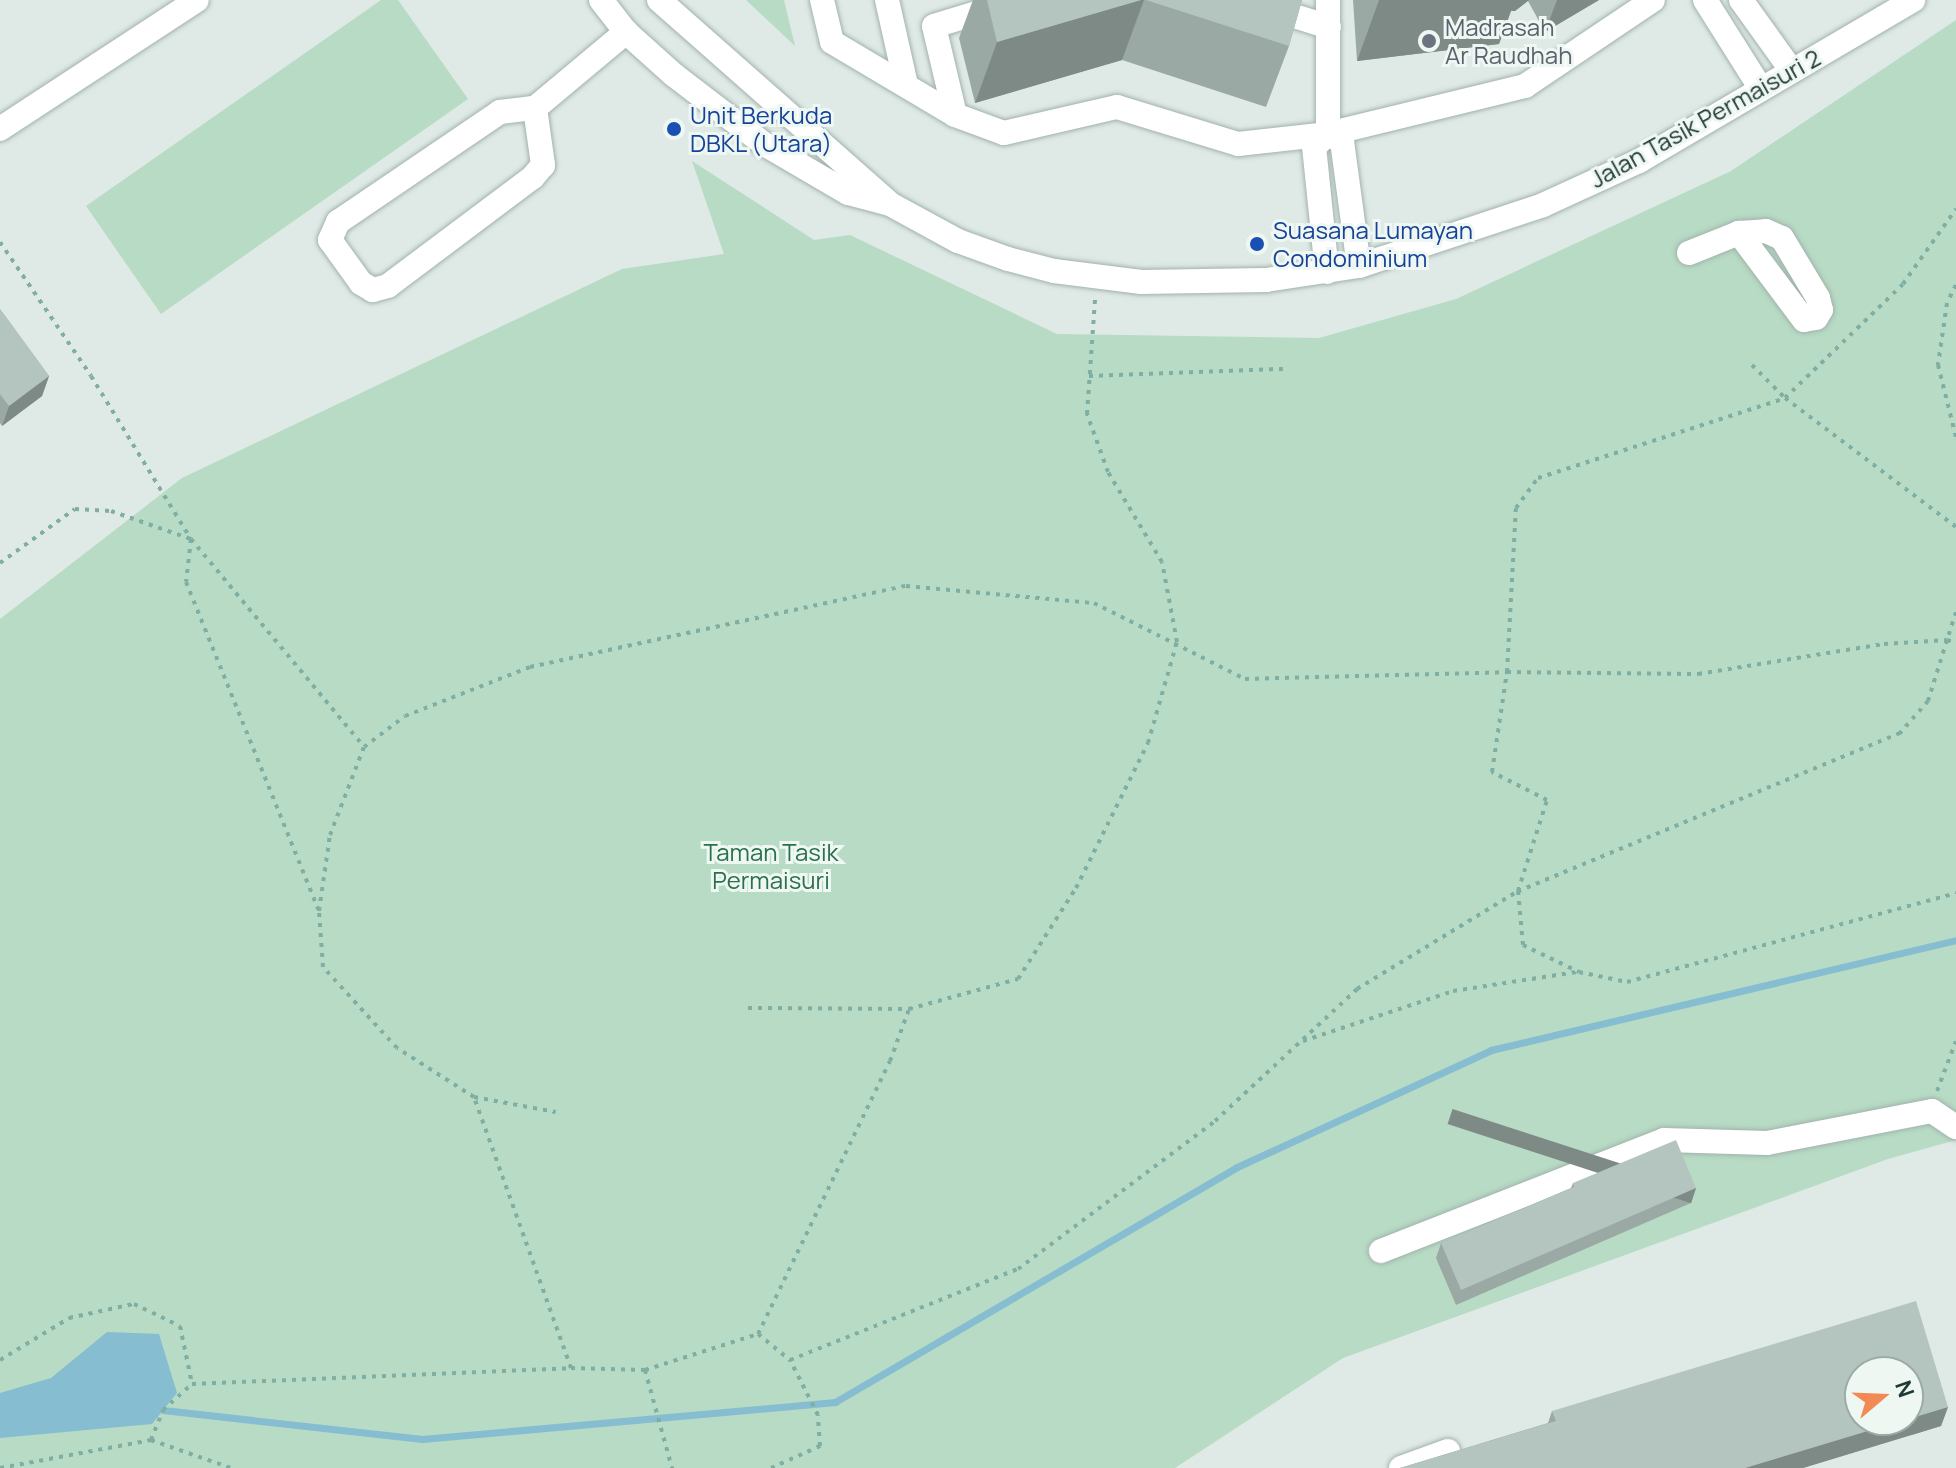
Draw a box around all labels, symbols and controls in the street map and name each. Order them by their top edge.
place label: Madrasah Ar Raudhah [1445,13,1572,69]
marker: Madrasah Ar Raudhah [1420,32,1438,50]
street label: Jalan Tasik Permaisuri 2 [1585,43,1825,193]
place label: Unit Berkuda DBKL (Utara) [690,101,833,157]
marker: Unit Berkuda DBKL (Utara) [665,120,683,138]
place label: Suasana Lumayan Condominium [1273,216,1473,272]
marker: Suasana Lumayan Condominium [1248,235,1266,253]
park label: Taman Tasik Permaisuri [704,838,838,894]
north arrow [1844,1356,1924,1436]
text: N [1888,1376,1922,1401]

